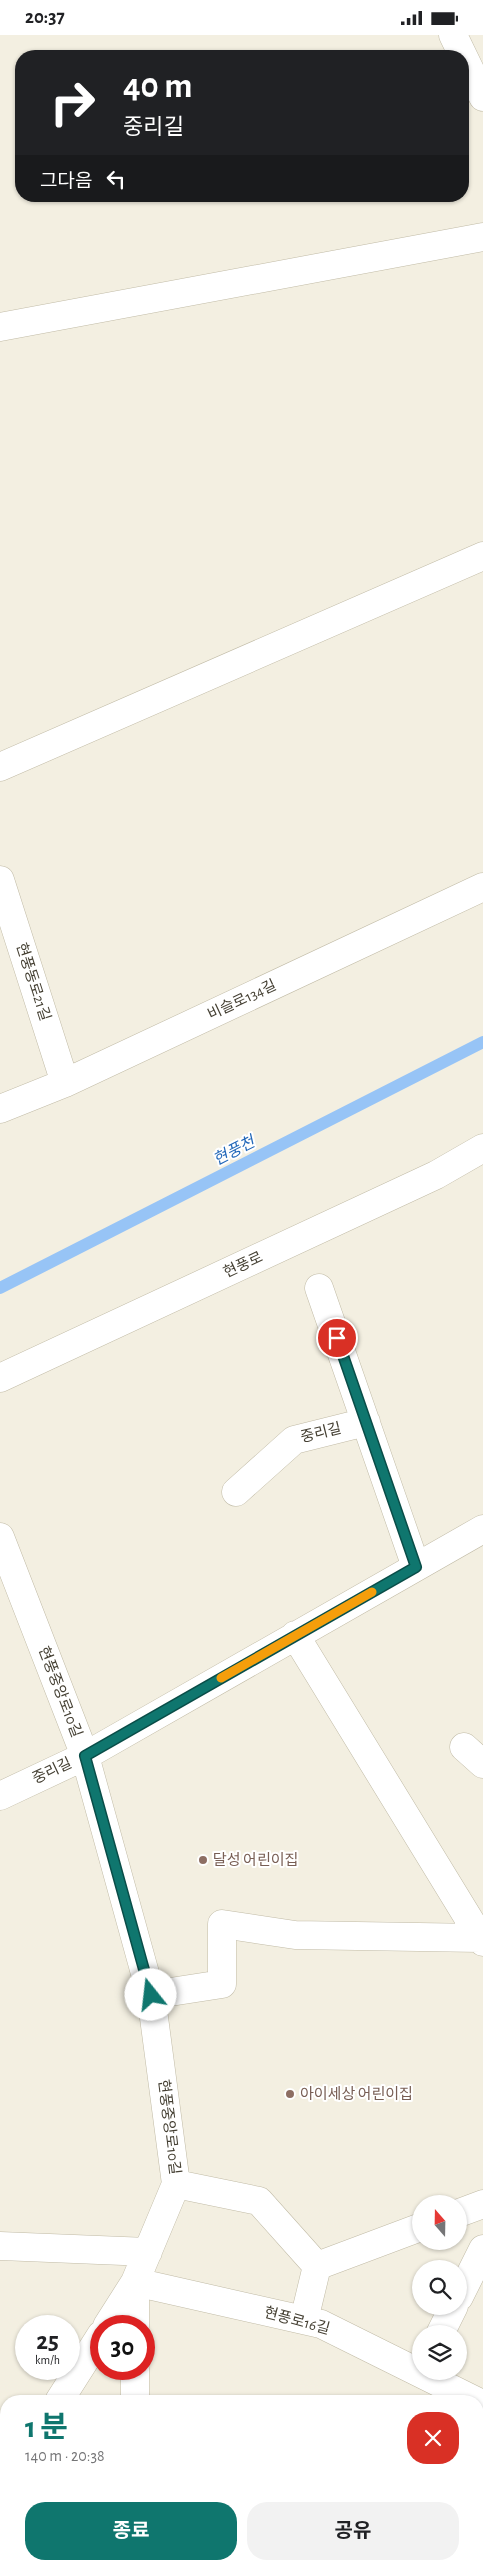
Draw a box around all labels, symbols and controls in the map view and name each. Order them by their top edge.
text: 20:37 [25,8,65,27]
text: 40 m [123,69,192,104]
icon: right [40,70,105,135]
text: 중리길 [123,116,184,138]
icon: left [102,165,130,193]
text: 그다음 [40,172,92,191]
street label: 현풍동로21길 [13,941,55,1023]
street label: 비슬로134길 [205,977,279,1022]
water label: 현풍천 [210,1132,259,1168]
street label: 현풍로 [220,1248,265,1281]
pin [316,1317,358,1359]
icon: arrive [323,1324,351,1352]
street label: 중리길 [299,1420,343,1445]
street label: 현풍중앙로10길 [36,1644,86,1739]
street label: 중리길 [30,1755,74,1787]
place label: 달성 어린이집 [213,1852,298,1868]
marker: 달성 어린이집 [197,1854,209,1866]
position arrow [124,1968,176,2020]
street label: 현풍중앙로10길 [156,2078,184,2176]
place label: 아이세상 어린이집 [300,2086,413,2102]
marker: 아이세상 어린이집 [284,2088,296,2100]
north arrow [412,2195,468,2250]
map controls [412,2195,467,2380]
button: search [412,2260,467,2315]
street label: 현풍로16길 [262,2303,332,2337]
speed limit sign: 30 [90,2315,155,2380]
button: layers [412,2325,467,2380]
text: 25 [36,2329,59,2354]
text: km/h [35,2354,60,2366]
button: close [407,2412,459,2464]
text: 1 분 [25,2413,68,2443]
text: 140 m · 20:38 [25,2448,105,2464]
button: 종료 [25,2502,237,2560]
button: 공유 [247,2502,459,2560]

